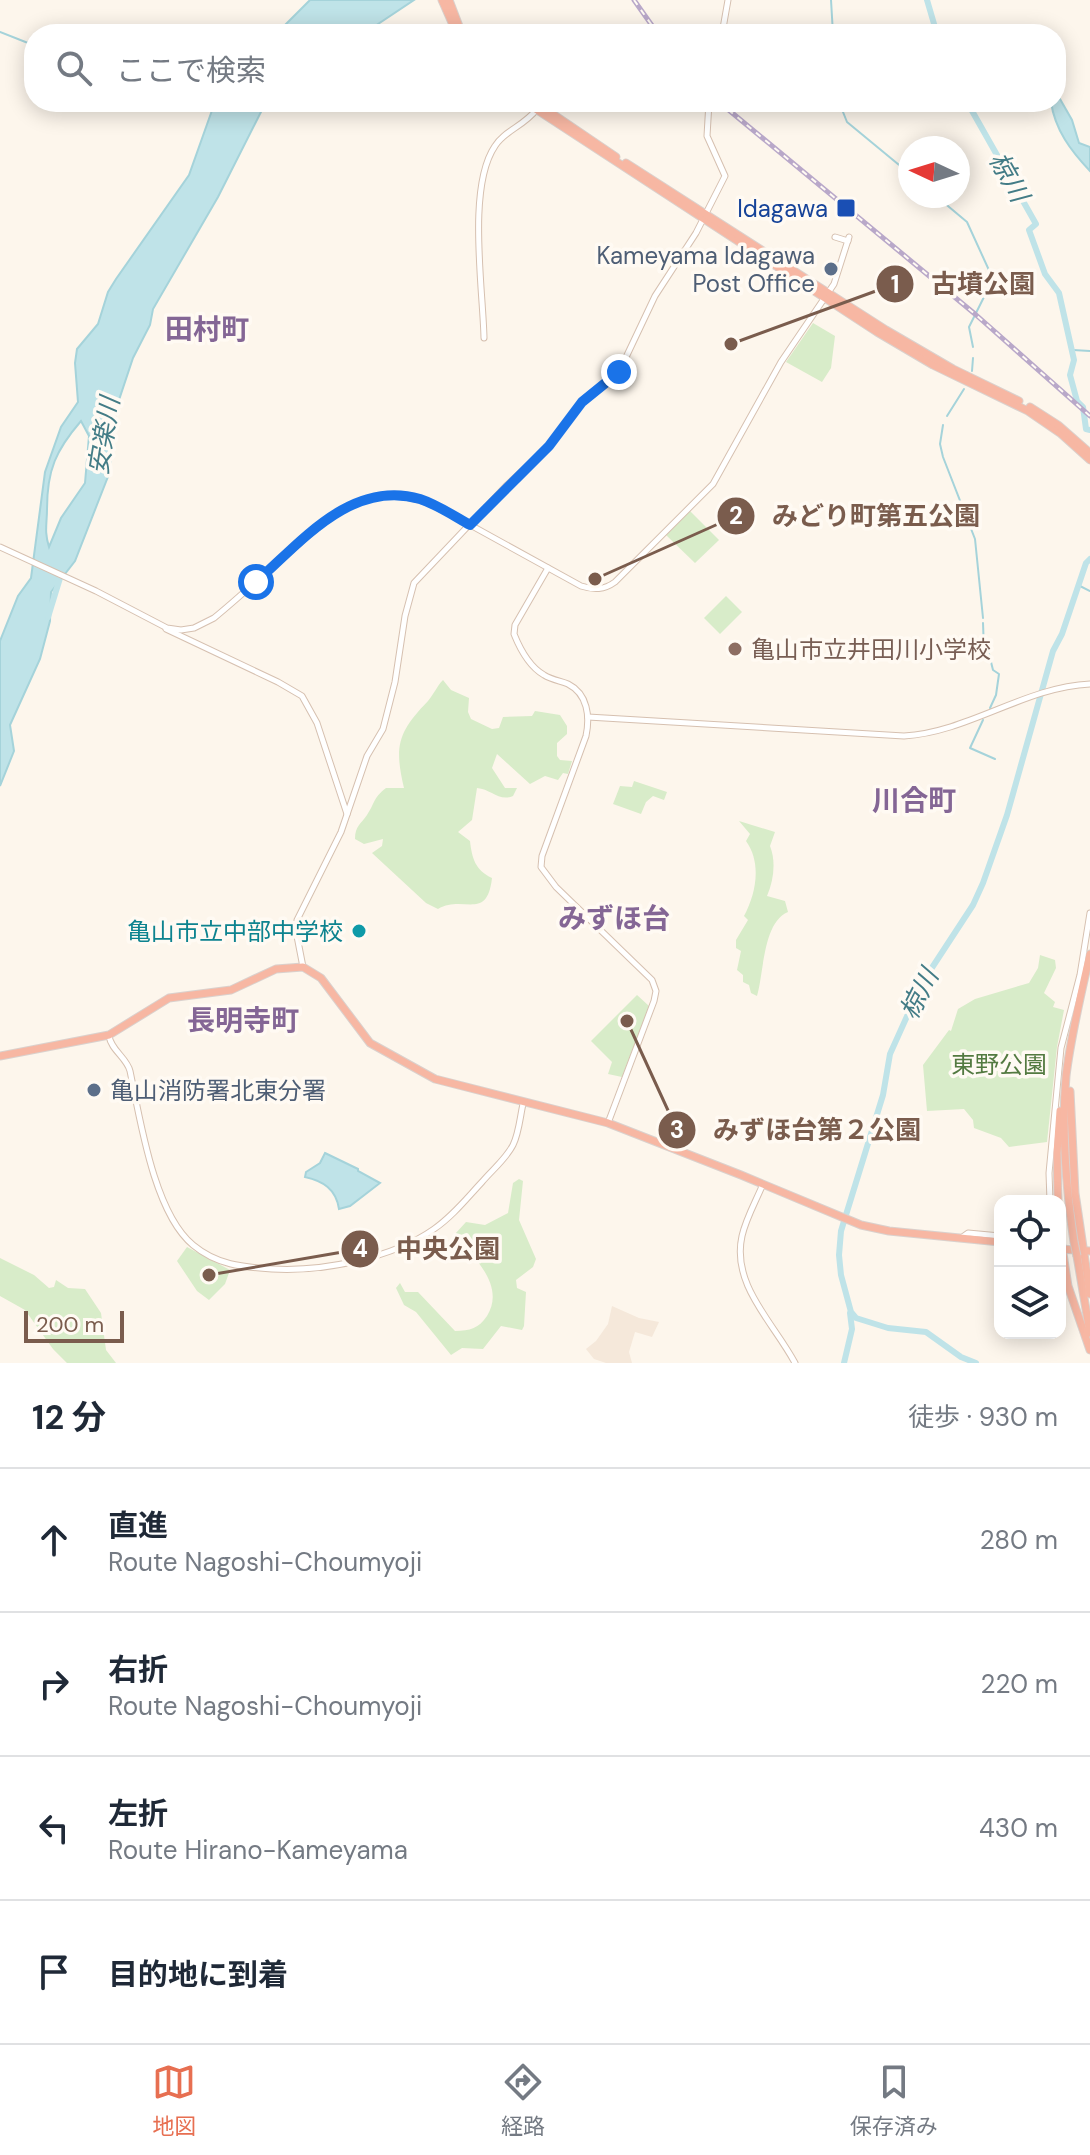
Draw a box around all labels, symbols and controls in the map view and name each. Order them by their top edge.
search box [24,24,1066,112]
icon: search [52,46,96,90]
text: ここで検索 [116,51,266,90]
north arrow [898,136,970,208]
water label: 椋川 [982,146,1038,211]
place label: Idagawa [737,193,828,224]
marker: Idagawa [835,197,857,219]
place label: Kameyama Idagawa Post Office [597,240,815,299]
callout: 古墳公園 [875,259,1051,309]
marker: Kameyama Idagawa Post Office [822,260,840,278]
text: 古墳公園 [931,267,1035,301]
text: 1 [891,269,899,300]
district label: 田村町 [165,311,249,348]
route end [601,354,637,390]
water label: 安楽川 [81,392,127,477]
callout: みどり町第五公園 [716,491,996,541]
text: みどり町第五公園 [772,499,980,533]
text: 2 [729,500,743,531]
route start [238,564,274,600]
place label: 亀山市立井田川小学校 [751,634,991,665]
marker: 亀山市立井田川小学校 [726,640,744,658]
district label: 川合町 [872,782,956,819]
district label: みずほ台 [558,900,670,937]
place label: 亀山市立中部中学校 [127,916,343,947]
marker: 亀山市立中部中学校 [350,922,368,940]
water label: 椋川 [892,960,947,1025]
district label: 長明寺町 [187,1002,299,1039]
park label: 東野公園 [951,1049,1047,1080]
place label: 亀山消防署北東分署 [110,1075,326,1106]
marker: 亀山消防署北東分署 [85,1081,103,1099]
callout: みずほ台第２公園 [657,1105,937,1155]
text: みずほ台第２公園 [713,1113,921,1147]
text: 3 [670,1114,684,1145]
map controls [994,1195,1066,1339]
button: locate [994,1195,1066,1267]
callout: 中央公園 [340,1224,516,1274]
text: 中央公園 [396,1232,500,1266]
text: 4 [352,1233,368,1264]
button: layers [994,1267,1066,1339]
scale bar [24,1307,124,1343]
text: 200 m [36,1310,104,1339]
text: 12 分 [32,1395,106,1440]
text: 徒歩 · 930 m [908,1400,1058,1434]
text: 直進 [108,1506,168,1545]
icon: ahead [32,1518,76,1562]
text: 280 m [980,1523,1058,1557]
text: Route Nagoshi-Choumyoji [108,1545,422,1579]
text: 右折 [108,1650,168,1689]
icon: right [32,1662,76,1706]
text: 220 m [980,1667,1058,1701]
text: Route Nagoshi-Choumyoji [108,1689,422,1723]
text: 左折 [108,1794,168,1833]
icon: left [32,1806,76,1850]
text: 430 m [979,1811,1058,1845]
text: Route Hirano-Kameyama [108,1833,408,1867]
icon: arrive [32,1950,76,1994]
text: 目的地に到着 [108,1955,288,1994]
tab: 地図 [152,2060,196,2141]
tab: 経路 [501,2060,545,2141]
tab: 保存済み [850,2060,938,2141]

